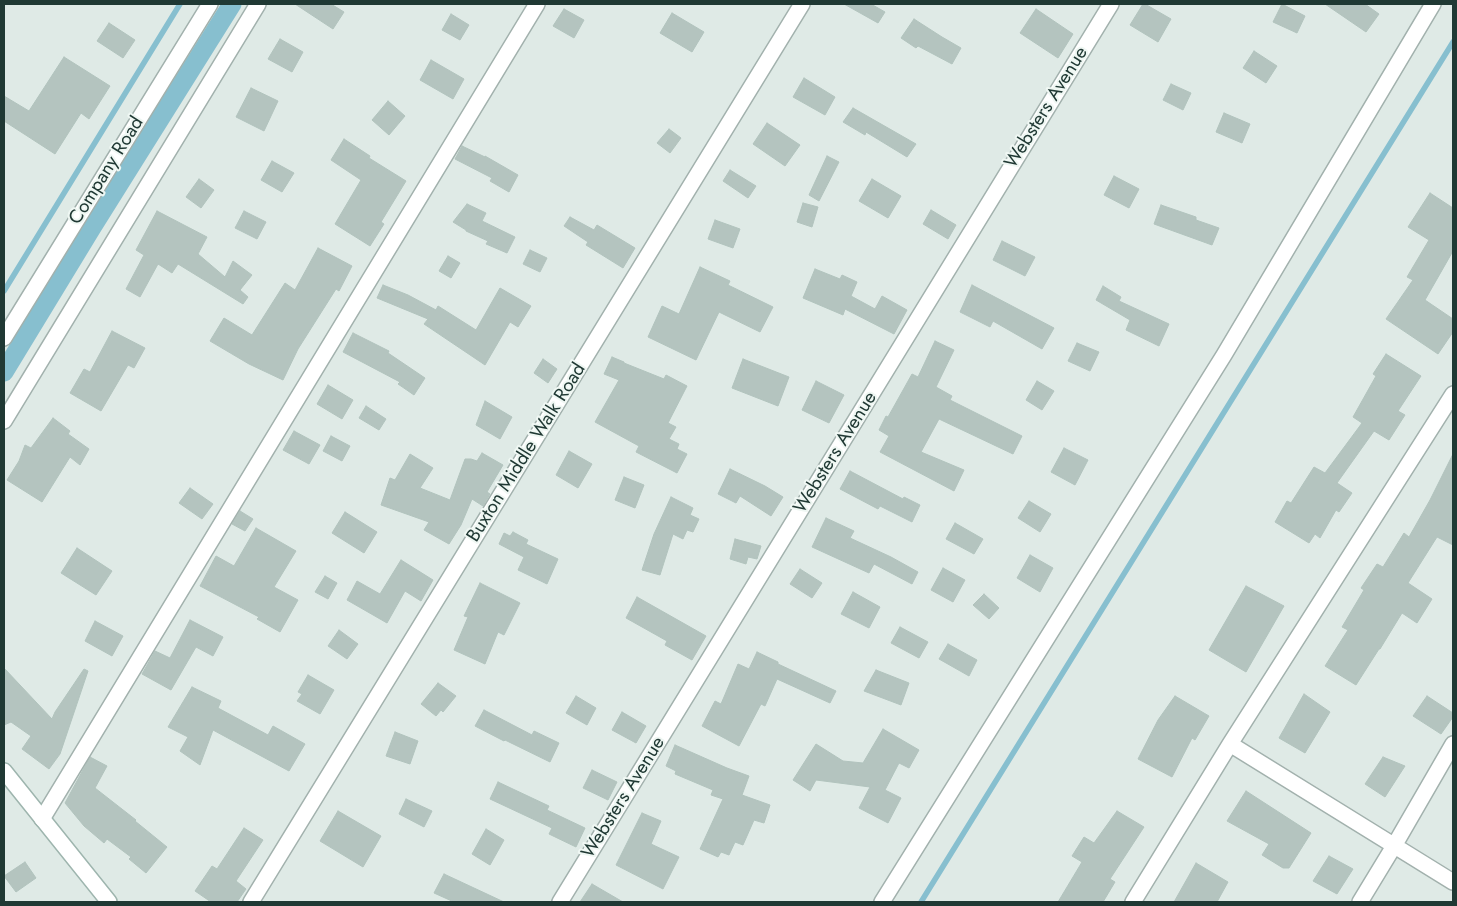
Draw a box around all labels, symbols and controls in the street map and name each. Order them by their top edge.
street label: Websters Avenue [1001,43,1093,173]
street label: Company Road [65,113,149,229]
street label: Buxton Middle Walk Road [463,359,591,547]
street label: Websters Avenue [790,388,882,518]
street label: Websters Avenue [578,733,670,863]

